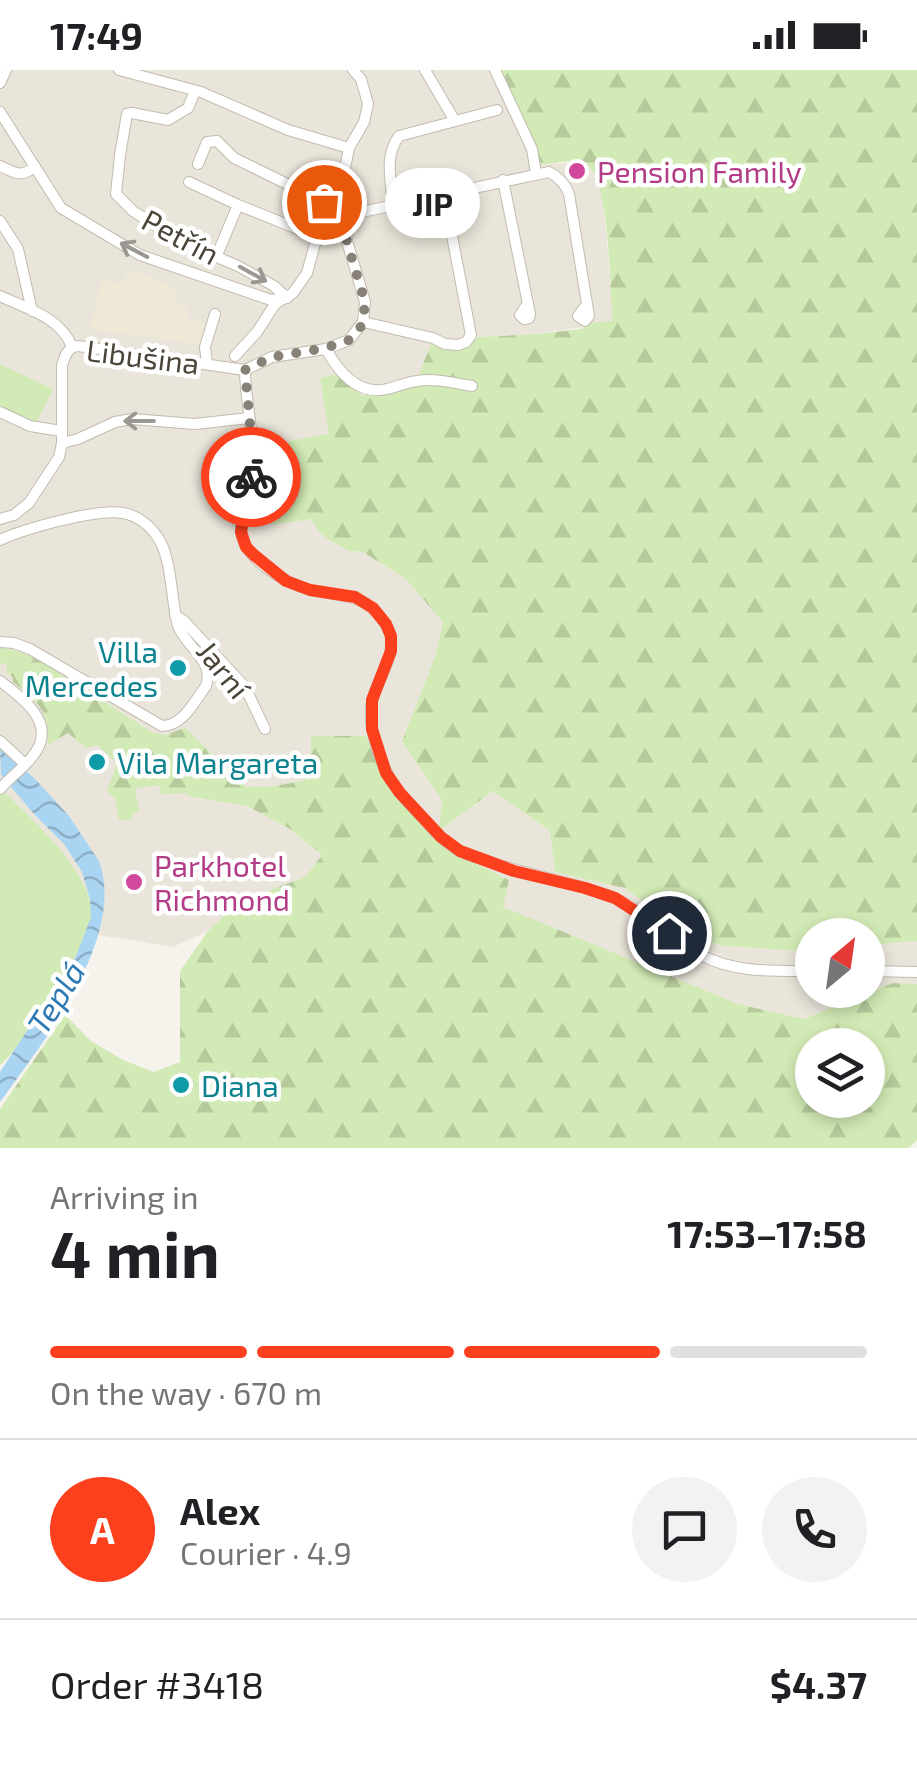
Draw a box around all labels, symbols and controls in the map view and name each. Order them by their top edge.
text: 17:49 [50,12,143,58]
place label: Pension Family [597,153,802,189]
pin [282,160,367,245]
marker: Pension Family [566,160,588,182]
callout: JIP [384,167,479,237]
icon: bag [297,175,352,230]
text: JIP [412,184,453,222]
street label: Petřín [136,201,226,271]
one-way arrow [119,240,149,259]
one-way arrow [238,265,268,285]
street label: Libušina [84,331,202,381]
one-way arrow [123,412,156,430]
courier [201,427,301,527]
icon: bike [224,450,279,505]
place label: Villa Mercedes [25,633,158,703]
street label: Jarní [190,633,259,706]
marker: Villa Mercedes [167,657,189,679]
place label: Vila Margareta [117,744,318,780]
marker: Vila Margareta [86,751,108,773]
place label: Parkhotel Richmond [154,847,290,917]
marker: Parkhotel Richmond [123,871,145,893]
pin [627,891,712,976]
icon: home [642,906,697,961]
north arrow [795,918,885,1008]
map controls [795,918,885,1118]
water label: Teplá [18,954,93,1041]
button: layers [795,1028,885,1118]
place label: Diana [201,1067,279,1103]
marker: Diana [170,1074,192,1096]
text: Arriving in [50,1177,199,1215]
text: 17:53–17:58 [667,1210,867,1256]
text: 4 min [50,1213,220,1291]
text: On the way · 670 m [50,1373,322,1411]
button: chat [632,1477,737,1582]
button: phone [762,1477,867,1582]
text: Alex [180,1487,260,1533]
text: A [90,1506,115,1552]
text: Courier · 4.9 [180,1533,352,1571]
text: Order #3418 [50,1661,264,1707]
text: $4.37 [770,1661,867,1707]

